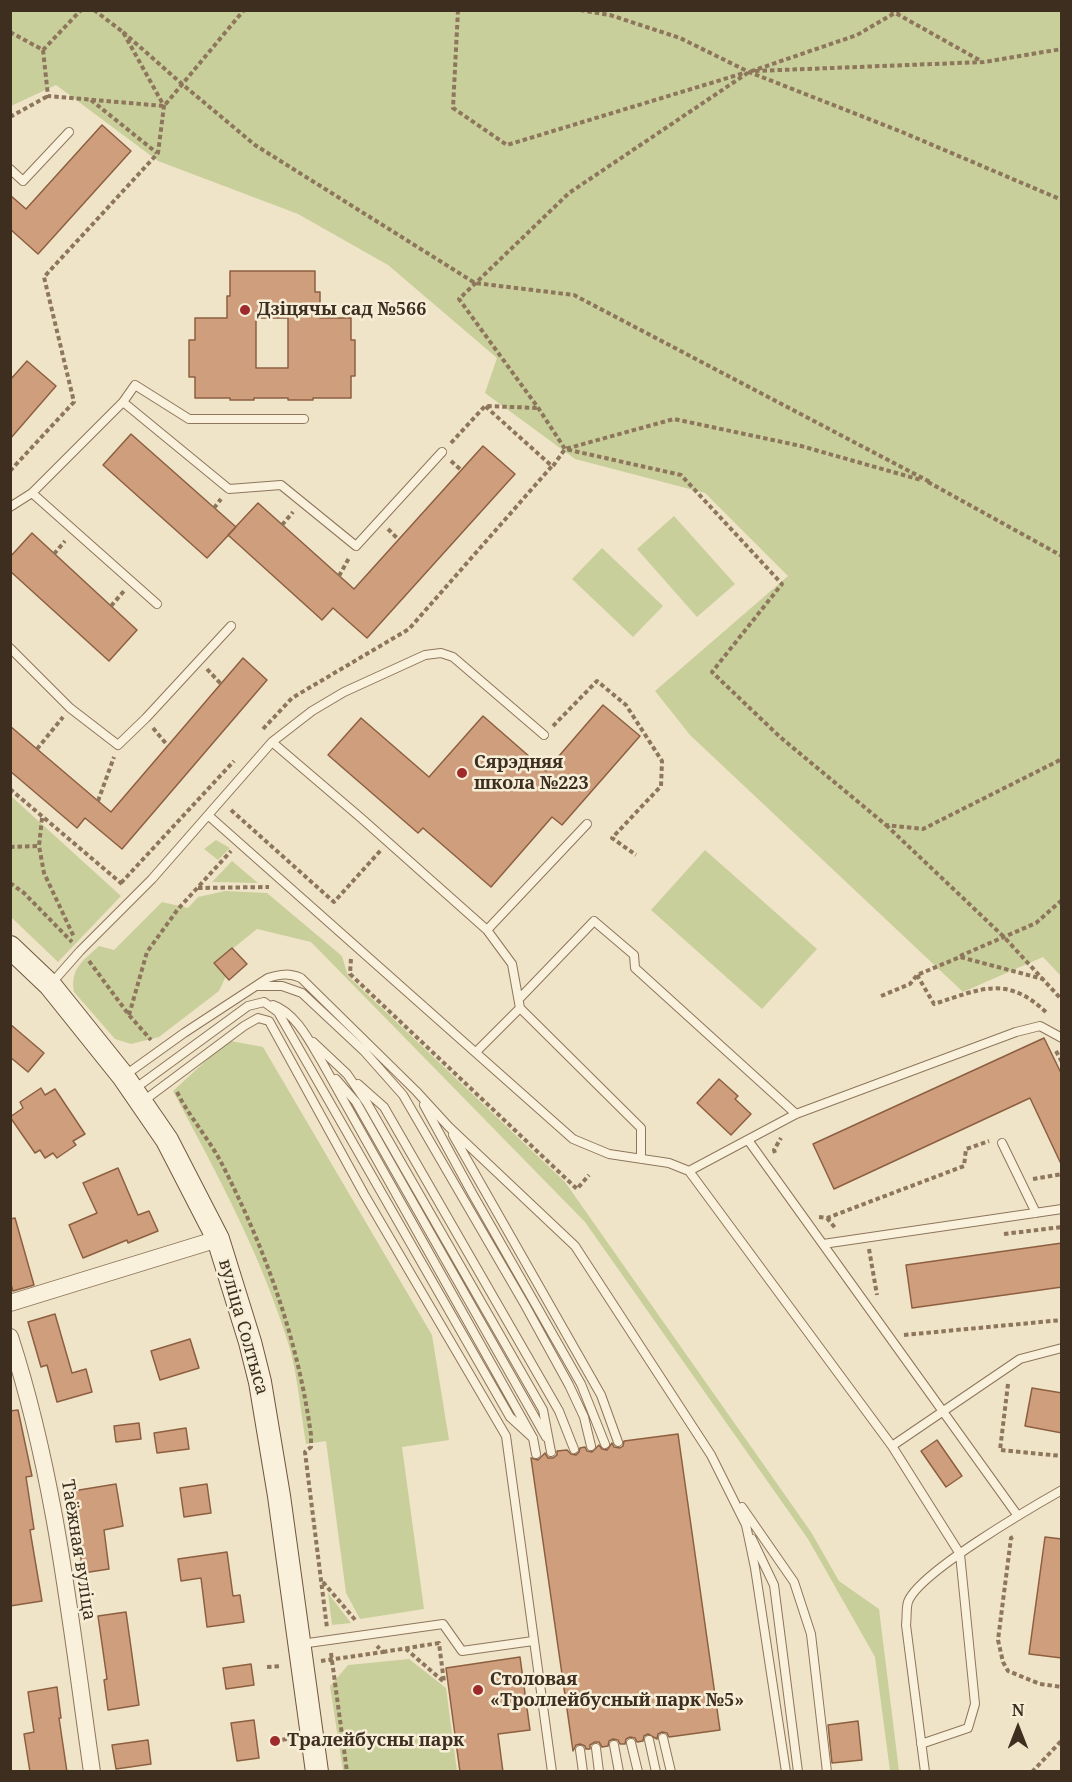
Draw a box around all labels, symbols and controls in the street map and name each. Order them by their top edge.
place label: Дзіцячы сад №566 [257,299,426,321]
marker: Дзіцячы сад №566 [238,303,252,317]
place label: Сярэдняя школа №223 [474,752,589,795]
marker: Сярэдняя школа №223 [455,766,469,780]
street label: вуліца Солтыса [213,1257,273,1397]
street label: Таёжная вуліца [56,1478,100,1622]
place label: Столовая «Троллейбусный парк №5» [490,1669,744,1712]
marker: Столовая «Троллейбусный парк №5» [471,1683,485,1697]
north arrow [988,1698,1048,1758]
text: N [1012,1699,1024,1721]
place label: Тралейбусны парк [287,1730,464,1752]
marker: Тралейбусны парк [268,1734,282,1748]

